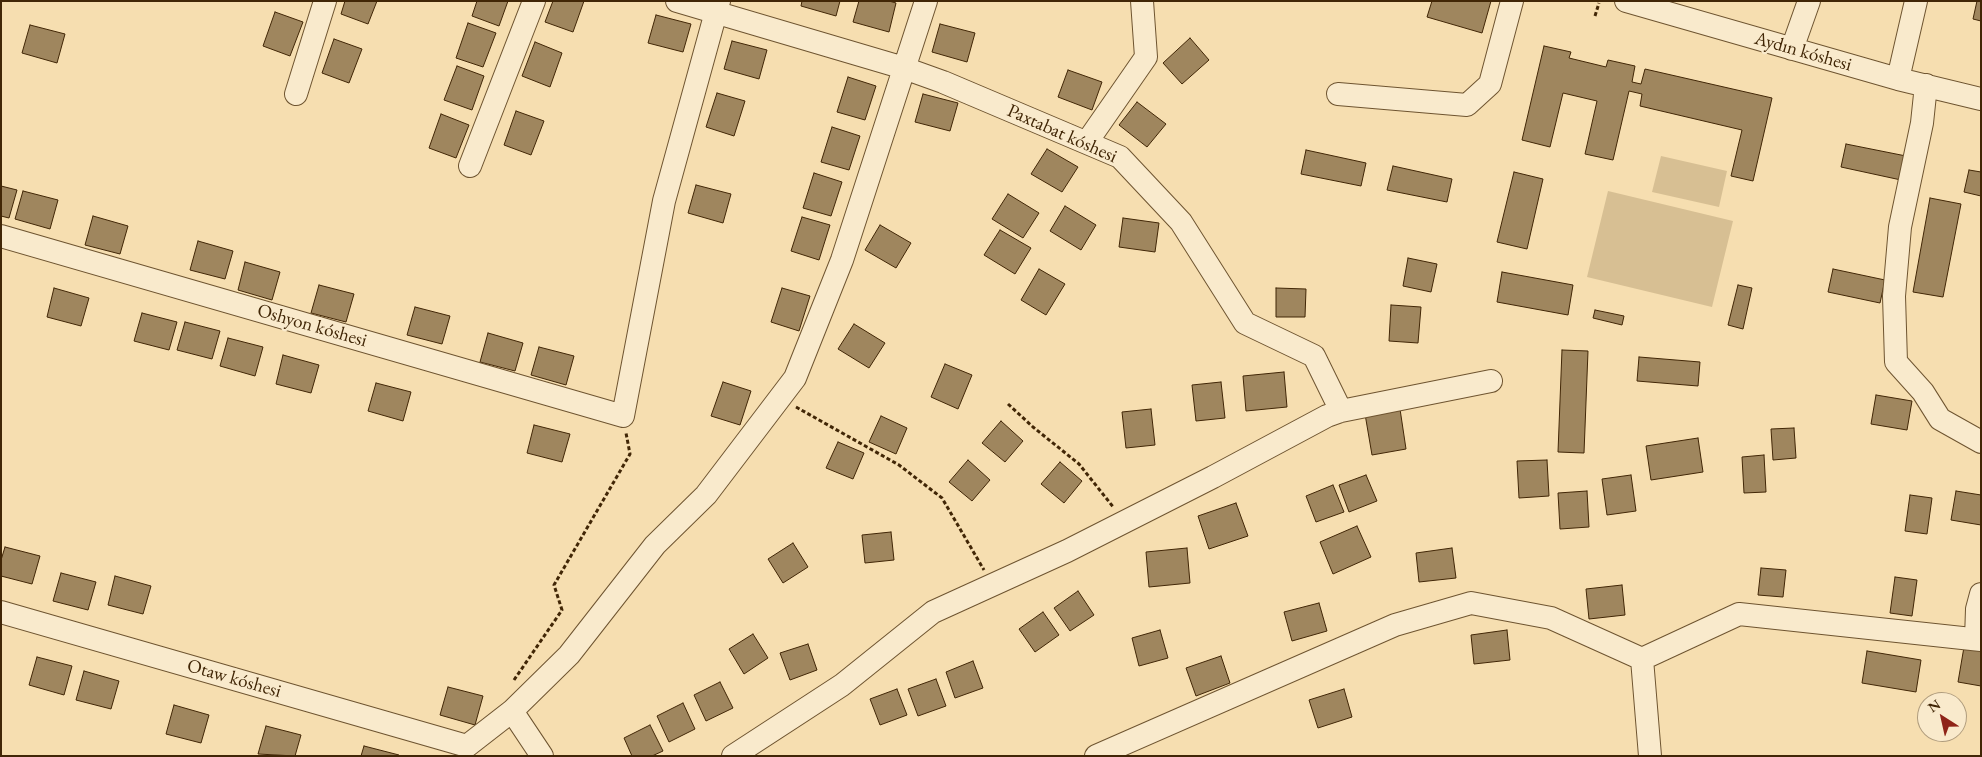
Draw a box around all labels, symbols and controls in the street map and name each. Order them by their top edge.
street label: Aydın kóshesi [1752,27,1854,77]
street label: Paxtabat kóshesi [1003,100,1121,168]
street label: Oshyon kóshesi [254,299,370,353]
street label: Otaw kóshesi [184,655,284,703]
north arrow [1917,692,1967,742]
text: N [1924,695,1944,716]

